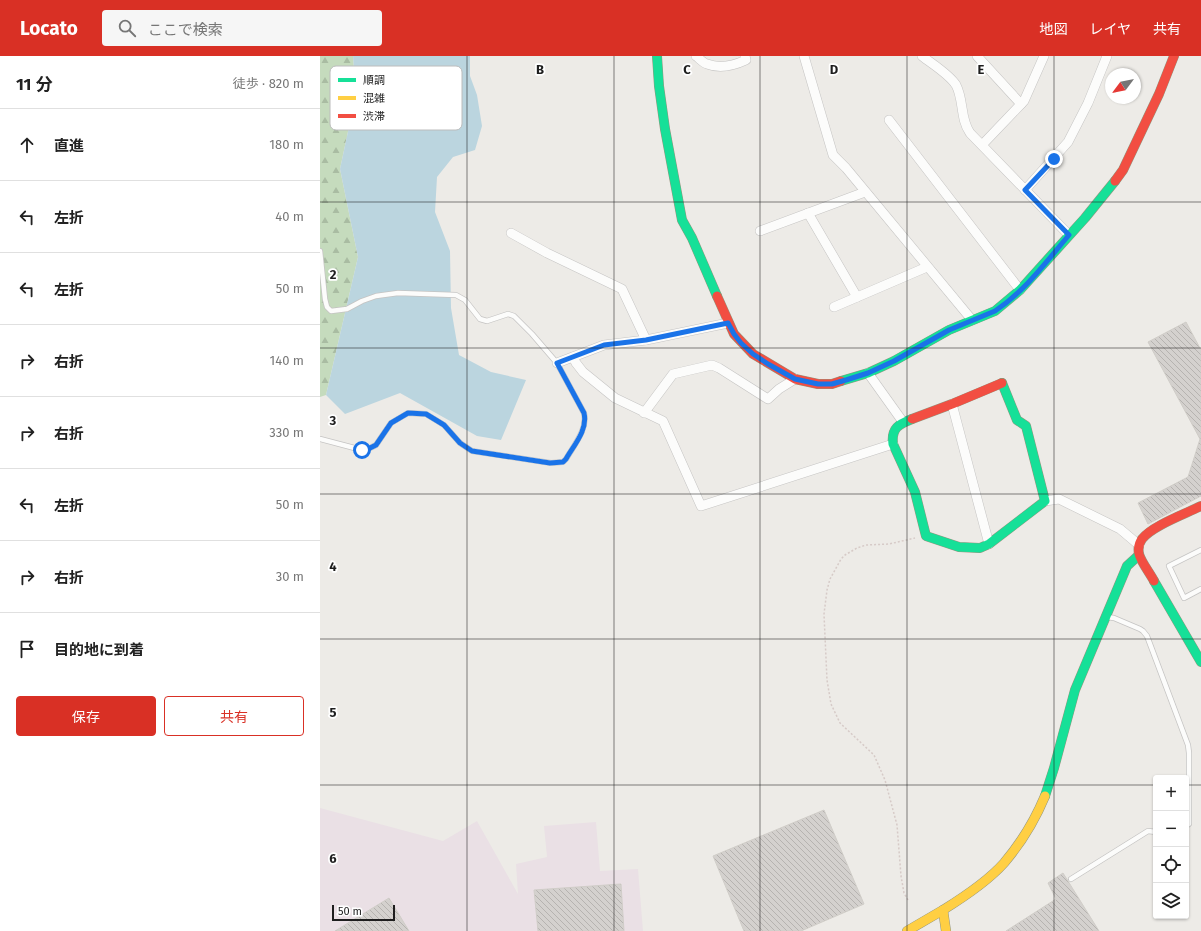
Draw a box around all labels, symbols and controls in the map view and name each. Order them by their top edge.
search box [102,10,382,46]
text: Locato [20,17,78,40]
icon: search [116,17,138,39]
text: ここで検索 [148,21,223,39]
text: 地図 [1039,21,1067,38]
text: レイヤ [1089,21,1131,38]
text: 共有 [1153,21,1181,38]
text: B [536,62,544,77]
text: C [683,62,691,77]
text: D [830,62,839,77]
text: E [978,62,985,77]
legend [330,66,462,130]
north arrow [1105,68,1141,104]
text: 11 分 [16,74,53,95]
text: 順調 [363,74,385,87]
text: 徒歩 · 820 m [233,76,304,91]
text: 混雑 [363,92,385,105]
text: 渋滞 [363,110,385,123]
icon: ahead [16,134,38,156]
text: 直進 [54,137,84,155]
text: 180 m [269,137,304,152]
route end [1045,150,1063,168]
icon: left [16,206,38,228]
text: 左折 [54,209,84,227]
text: 40 m [275,209,304,224]
text: 2 [330,267,337,282]
icon: left [16,278,38,300]
text: 左折 [54,281,84,299]
text: 50 m [276,281,304,296]
icon: right [16,350,38,372]
text: 右折 [54,353,84,371]
text: 140 m [270,353,304,368]
text: 3 [329,413,337,428]
icon: right [16,422,38,444]
text: 右折 [54,425,84,443]
text: 330 m [269,425,304,440]
route start [353,441,371,459]
icon: left [16,494,38,516]
text: 左折 [54,497,84,515]
text: 50 m [276,497,304,512]
text: 4 [329,559,337,574]
icon: right [16,566,38,588]
text: 右折 [54,569,84,587]
text: 30 m [276,569,304,584]
icon: arrive [16,638,38,660]
text: 目的地に到着 [54,641,144,659]
button: 保存 [16,696,156,736]
button: 共有 [164,696,304,736]
text: 5 [330,705,337,720]
map controls [1153,775,1189,919]
button: + [1153,775,1189,811]
button: − [1153,811,1189,847]
button: locate [1153,847,1189,883]
text: 6 [329,851,337,866]
button: layers [1153,883,1189,919]
scale bar [332,903,395,922]
text: 50 m [338,905,362,918]

